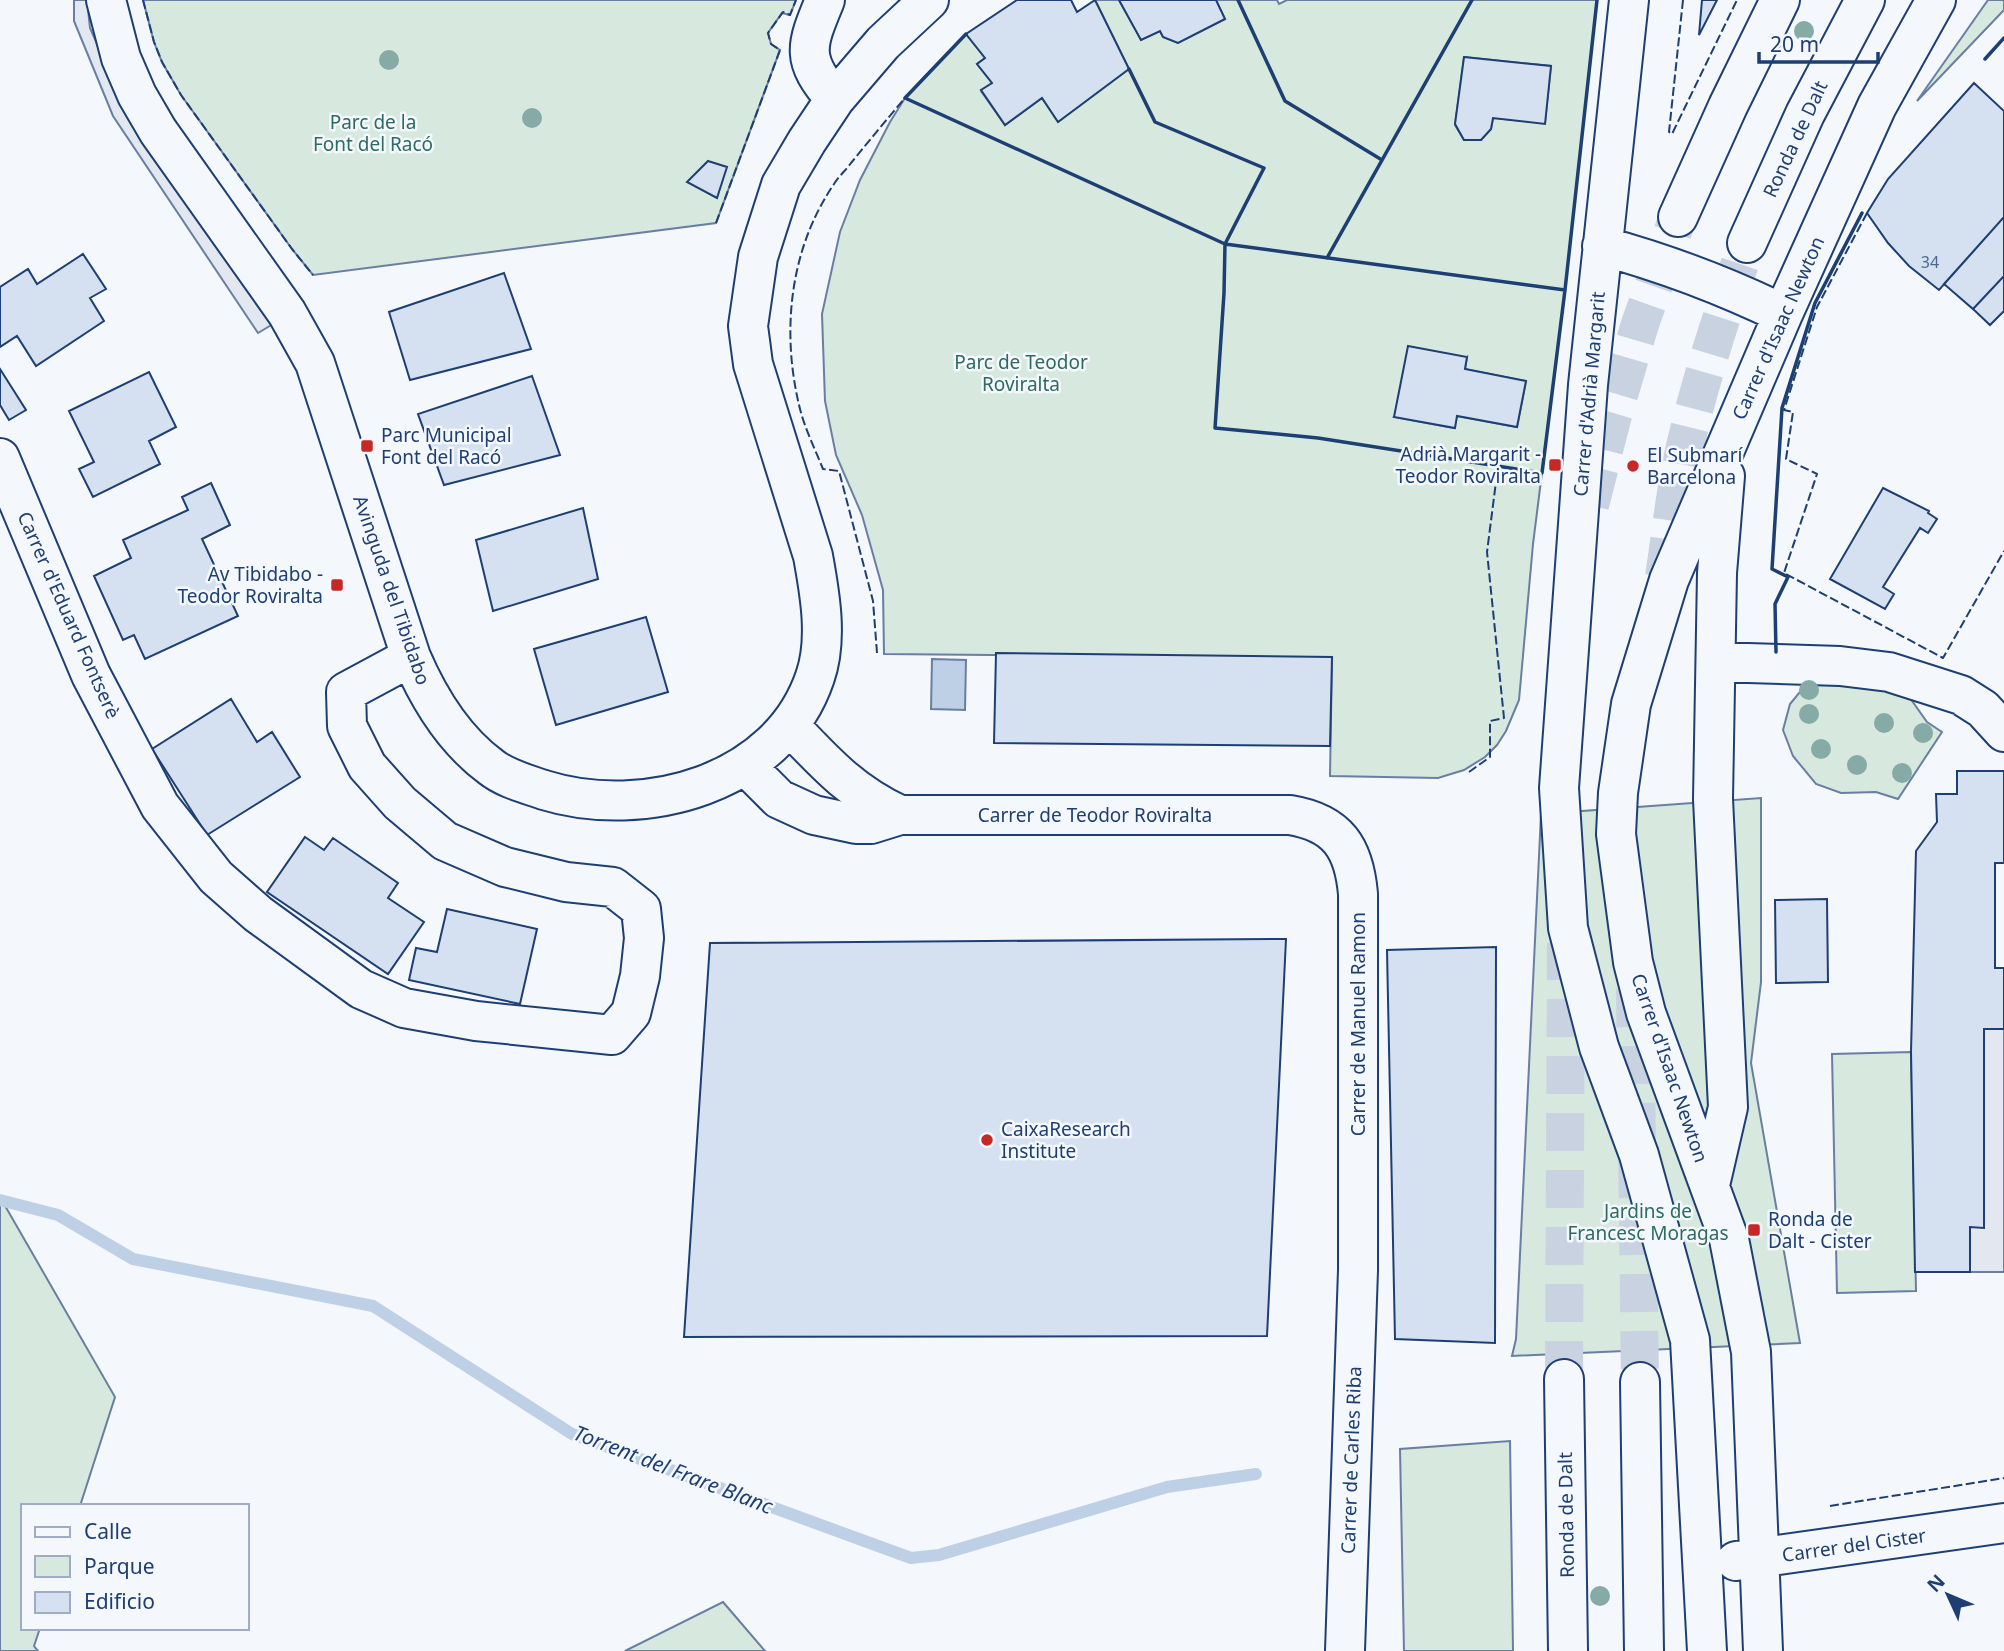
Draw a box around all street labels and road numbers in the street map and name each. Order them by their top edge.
street label: Ronda de Dalt [1757,76,1833,202]
street label: Carrer d'Isaac Newton [1726,232,1830,424]
street label: Carrer d'Adrià Margarit [1567,290,1611,498]
street label: Avinguda del Tibidabo [347,492,437,688]
street label: Carrer d'Eduard Fontserè [12,507,126,723]
street label: Carrer de Teodor Roviralta [978,802,1212,828]
street label: Carrer de Manuel Ramon [1345,912,1371,1136]
street label: Carrer d'Isaac Newton [1625,970,1715,1166]
street label: Carrer de Carles Riba [1335,1366,1367,1554]
street label: Ronda de Dalt [1552,1452,1580,1578]
street label: Carrer del Cister [1780,1522,1928,1568]

